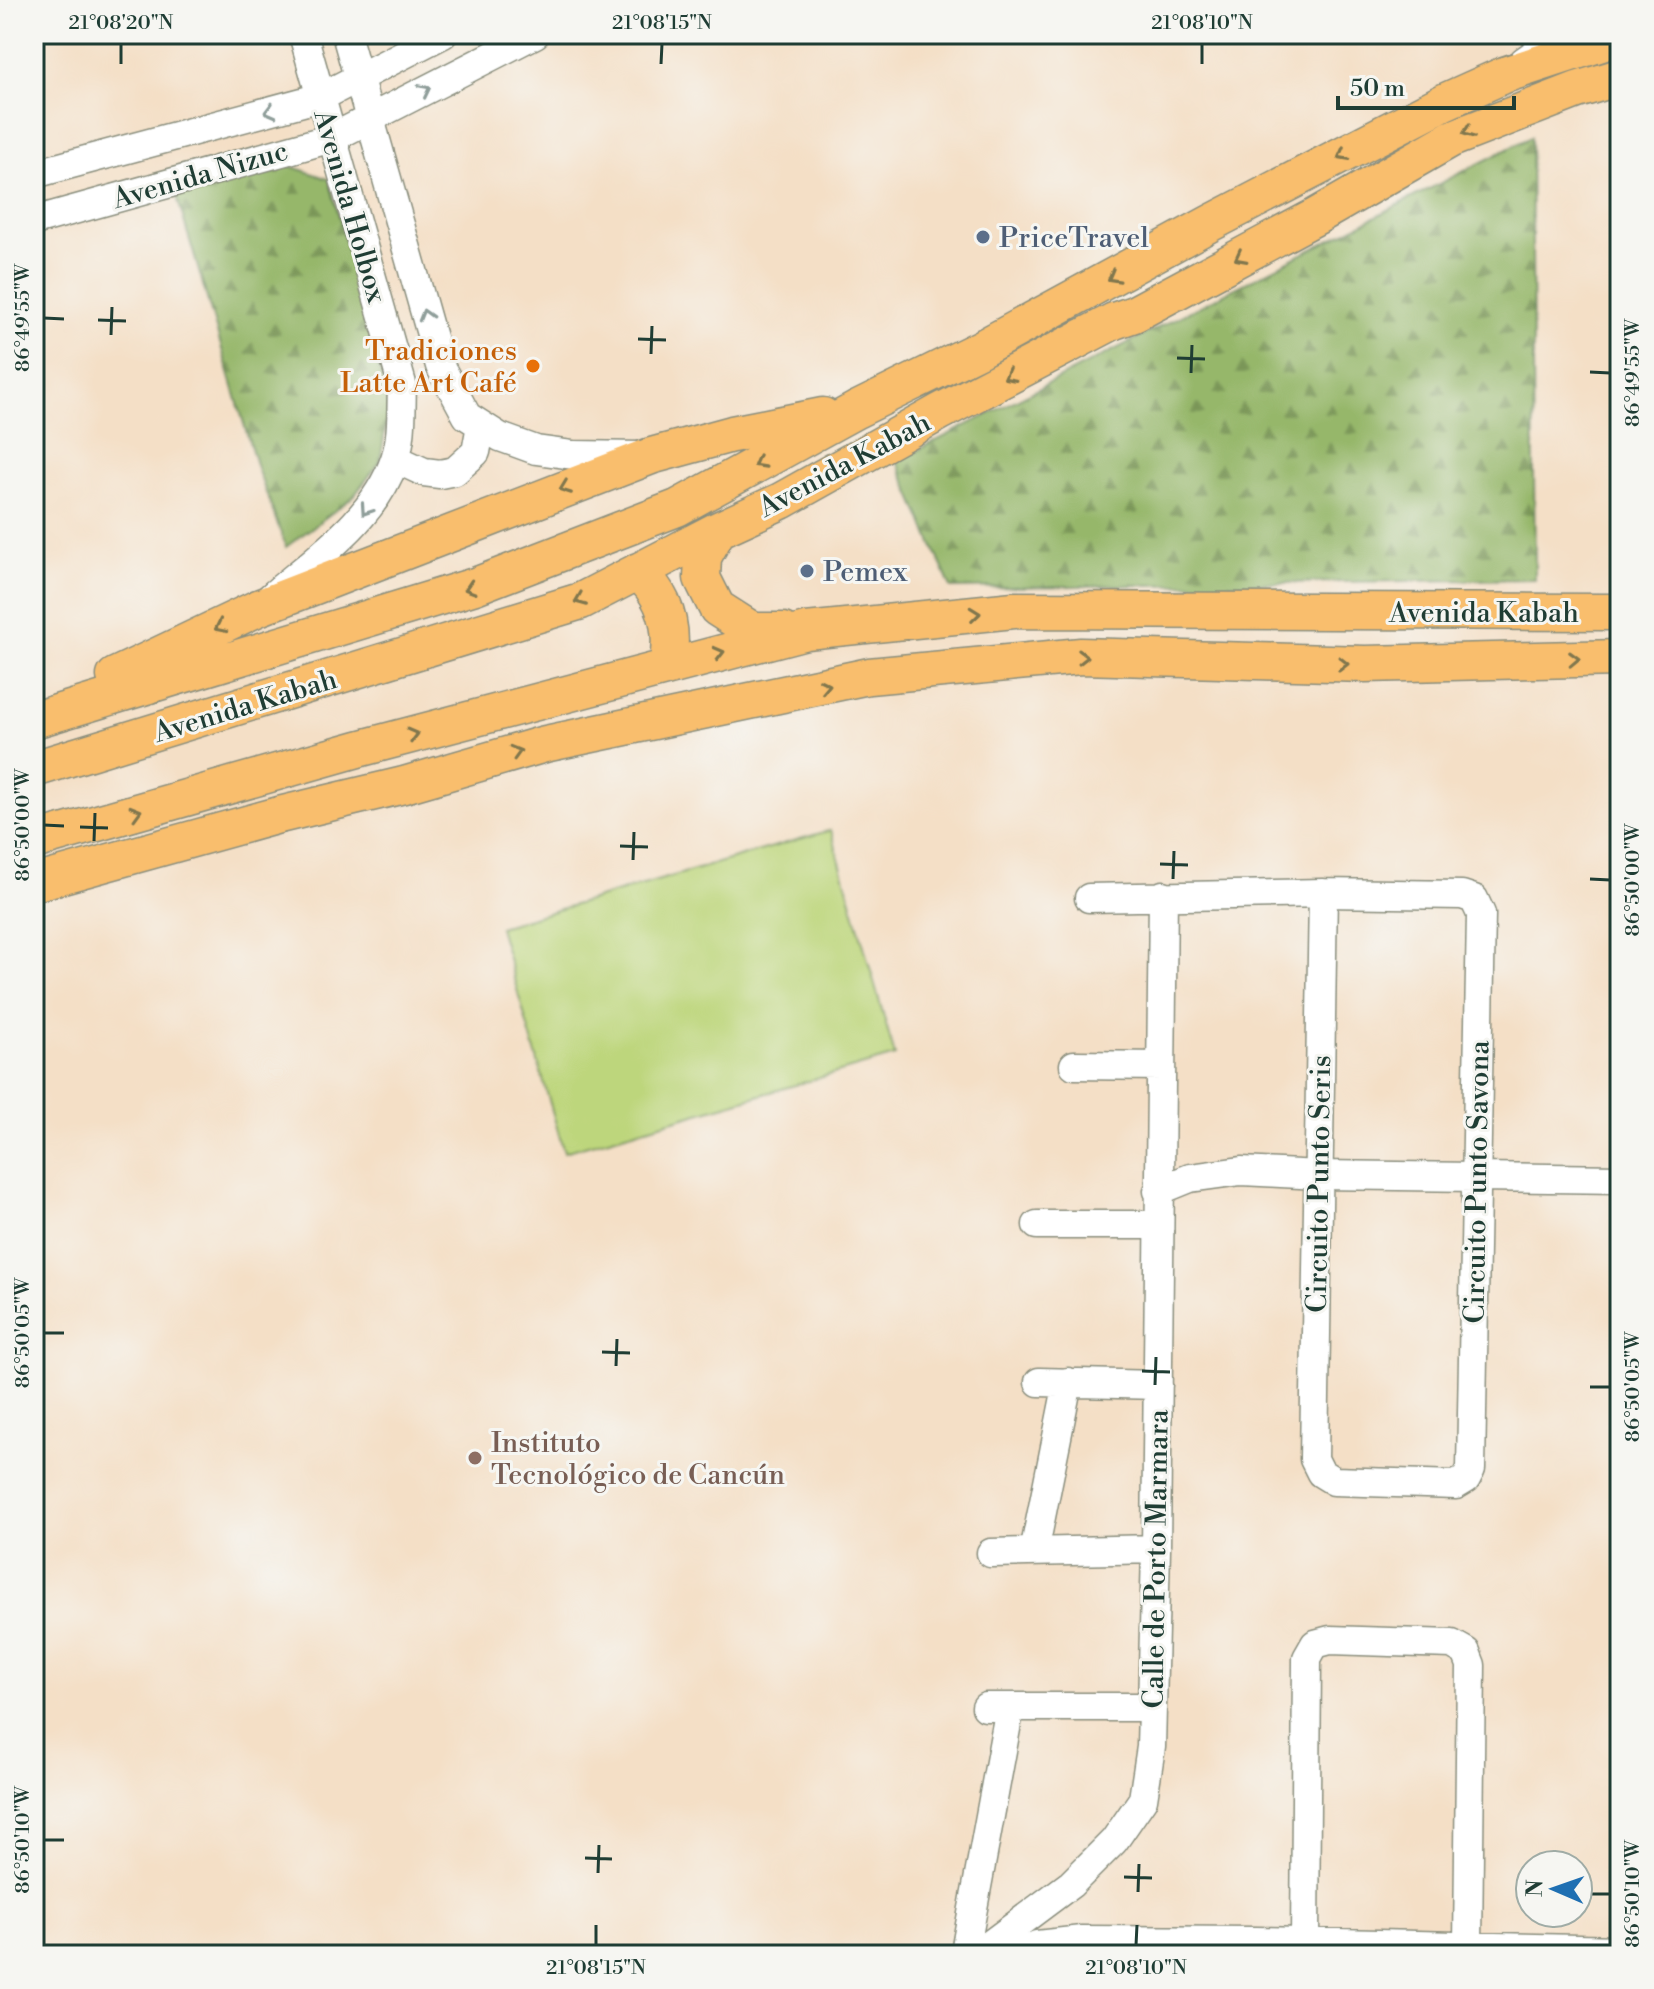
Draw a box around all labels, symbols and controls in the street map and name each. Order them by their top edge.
text: 21°08'20"N [69,11,174,36]
text: 21°08'15"N [612,11,712,36]
text: 21°08'10"N [1151,11,1253,36]
scale bar [1338,60,1514,110]
text: 50 m [1350,74,1405,104]
one-way arrow [417,85,432,100]
one-way arrow [264,101,277,118]
street label: Avenida Holbox [305,105,394,308]
one-way arrow [1462,122,1476,139]
street label: Avenida Nizuc [108,134,292,217]
one-way arrow [1336,145,1351,160]
place label: PriceTravel [999,221,1149,256]
marker: PriceTravel [974,228,992,246]
one-way arrow [1234,248,1248,263]
text: 86°49'55"W [11,263,36,372]
one-way arrow [1107,267,1121,282]
one-way arrow [418,309,435,323]
text: 86°49'55"W [1621,318,1646,427]
place label: Tradiciones Latte Art Café [340,334,517,401]
marker: Tradiciones Latte Art Café [524,357,542,375]
one-way arrow [1003,367,1018,382]
street label: Avenida Kabah [752,405,937,526]
one-way arrow [754,453,768,469]
one-way arrow [559,478,573,495]
one-way arrow [361,501,376,516]
place label: Pemex [823,555,908,590]
marker: Pemex [798,562,816,580]
one-way arrow [463,578,477,594]
one-way arrow [574,590,588,607]
street label: Avenida Kabah [1388,596,1579,631]
one-way arrow [969,605,982,622]
one-way arrow [214,618,228,634]
one-way arrow [711,645,725,662]
one-way arrow [1077,648,1090,665]
one-way arrow [1568,651,1581,668]
one-way arrow [1337,655,1350,672]
street label: Avenida Kabah [149,662,342,751]
one-way arrow [818,678,832,695]
one-way arrow [406,727,420,744]
one-way arrow [509,745,523,761]
text: 86°50'00"W [11,768,36,881]
one-way arrow [129,805,142,822]
text: 86°50'00"W [1621,823,1646,936]
street label: Circuito Punto Savona [1458,1039,1497,1324]
street label: Circuito Punto Seris [1300,1055,1339,1313]
text: 86°50'05"W [11,1277,36,1388]
text: 86°50'05"W [1621,1331,1646,1442]
street label: Calle de Porto Marmara [1136,1408,1177,1709]
place label: Instituto Tecnológico de Cancún [491,1426,785,1493]
marker: Instituto Tecnológico de Cancún [466,1449,484,1467]
text: 86°50'10"W [11,1785,36,1894]
text: 86°50'10"W [1621,1839,1646,1948]
north arrow [1514,1849,1594,1929]
text: N [1522,1879,1549,1898]
text: 21°08'15"N [546,1956,646,1981]
text: 21°08'10"N [1085,1956,1187,1981]

